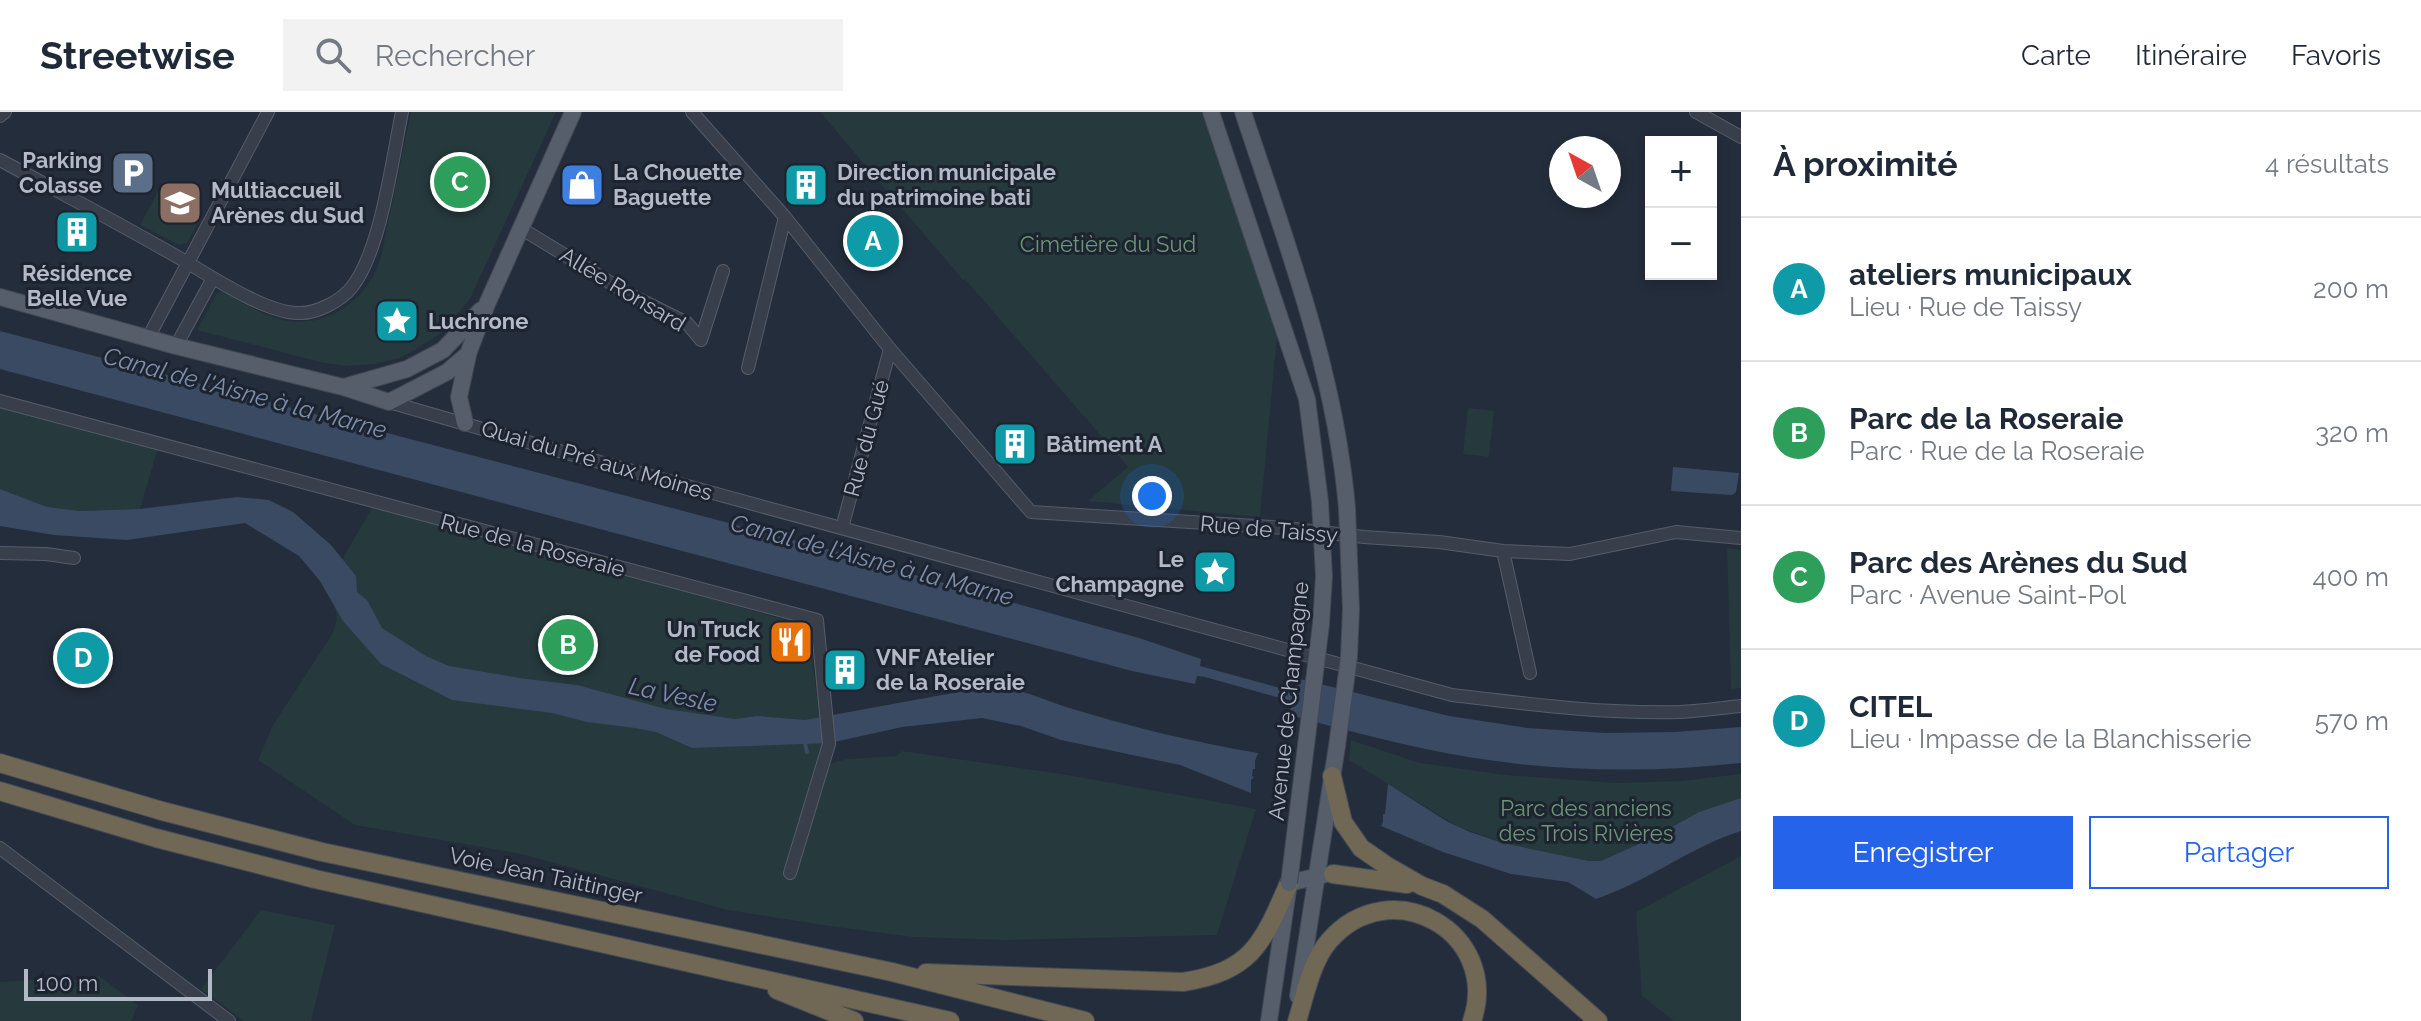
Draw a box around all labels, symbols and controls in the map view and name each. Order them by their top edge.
search box [283,19,843,91]
text: Streetwise [40,33,235,78]
icon: search [311,33,355,77]
text: Rechercher [375,38,535,73]
text: Carte [2021,39,2091,72]
text: Itinéraire [2135,39,2247,72]
text: Favoris [2291,39,2381,72]
north arrow [1549,136,1621,208]
map controls [1645,136,1717,280]
button: + [1645,136,1717,208]
text: À proximité [1773,144,1958,184]
place label: Parking Colasse [19,147,102,198]
parking icon: Parking Colasse [109,149,157,197]
text: 4 résultats [2265,149,2389,179]
pin: C [434,152,486,212]
place label: La Chouette Baguette [613,159,742,210]
place label: Direction municipale du patrimoine bati [837,159,1056,210]
shop icon: La Chouette Baguette [558,161,606,209]
building icon: Direction municipale du patrimoine bati [782,161,830,209]
place label: Multiaccueil Arènes du Sud [211,177,364,228]
school or university icon: Multiaccueil Arènes du Sud [156,179,204,227]
building icon: Résidence Belle Vue [53,208,101,256]
button: − [1645,208,1717,280]
pin: A [847,211,899,271]
park label: Cimetière du Sud [1020,231,1196,257]
street label: Allée Ronsard [555,241,691,337]
text: ateliers municipaux [1849,257,2132,292]
place label: Résidence Belle Vue [22,260,132,311]
text: A [1790,274,1808,304]
text: 200 m [2313,274,2389,304]
text: Lieu · Rue de Taissy [1849,292,2082,322]
place icon: Luchrone [373,297,421,345]
place label: Luchrone [428,308,528,334]
water label: Canal de l'Aisne à la Marne [100,341,390,444]
street label: Rue du Gué [838,377,894,499]
text: Parc de la Roseraie [1849,401,2123,436]
street label: Quai du Pré aux Moines [479,415,715,505]
text: B [1790,418,1808,448]
text: 320 m [2315,418,2389,448]
building icon: Bâtiment A [991,420,1039,468]
place label: Bâtiment A [1046,431,1162,457]
text: Parc · Rue de la Roseraie [1849,436,2144,466]
your location [1132,476,1172,516]
street label: Rue de la Roseraie [438,508,628,582]
water label: Canal de l'Aisne à la Marne [727,508,1017,611]
street label: Rue de Taissy [1199,510,1339,548]
text: Parc des Arènes du Sud [1849,545,2188,580]
place label: Le Champagne [1056,546,1184,597]
place icon: Le Champagne [1191,548,1239,596]
text: C [1790,562,1808,592]
text: 400 m [2312,562,2389,592]
street label: Avenue de Champagne [1263,580,1313,822]
text: Parc · Avenue Saint-Pol [1849,580,2126,610]
pin: B [542,615,594,675]
place label: Un Truck de Food [666,616,761,667]
restaurant icon: Un Truck de Food [767,618,815,666]
pin: D [57,628,109,688]
place label: VNF Atelier de la Roseraie [876,644,1025,695]
building icon: VNF Atelier de la Roseraie [821,646,869,694]
water label: La Vesle [626,671,720,718]
text: CITEL [1849,689,1932,724]
text: D [1790,706,1808,736]
text: 570 m [2315,706,2389,736]
text: Lieu · Impasse de la Blanchisserie [1849,724,2251,754]
park label: Parc des anciens des Trois Rivières [1499,795,1673,846]
button: Enregistrer [1773,816,2073,889]
button: Partager [2089,816,2389,889]
street label: Voie Jean Taittinger [447,842,645,908]
scale bar [24,965,212,1001]
text: 100 m [36,970,98,996]

